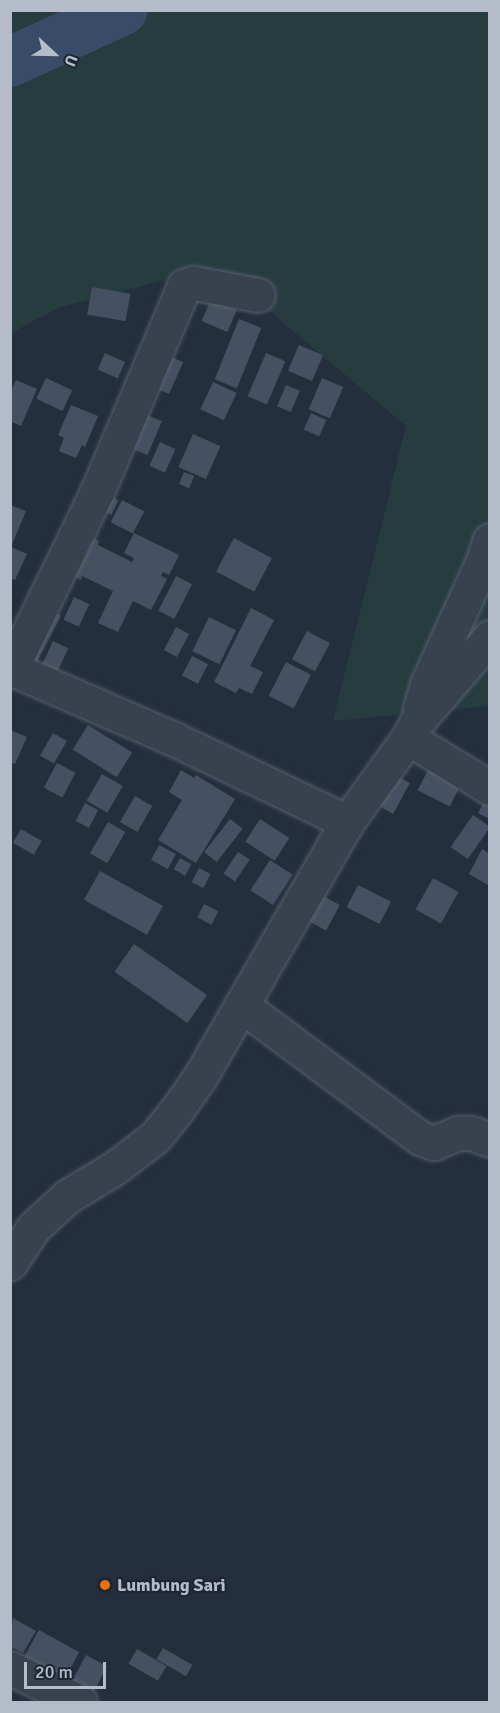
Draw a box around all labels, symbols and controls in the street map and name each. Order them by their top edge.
north arrow [24,24,84,84]
text: U [59,52,82,69]
place label: Lumbung Sari [117,1574,226,1596]
marker: Lumbung Sari [98,1578,112,1592]
scale bar [27,1650,110,1688]
text: 20 m [35,1661,73,1683]

